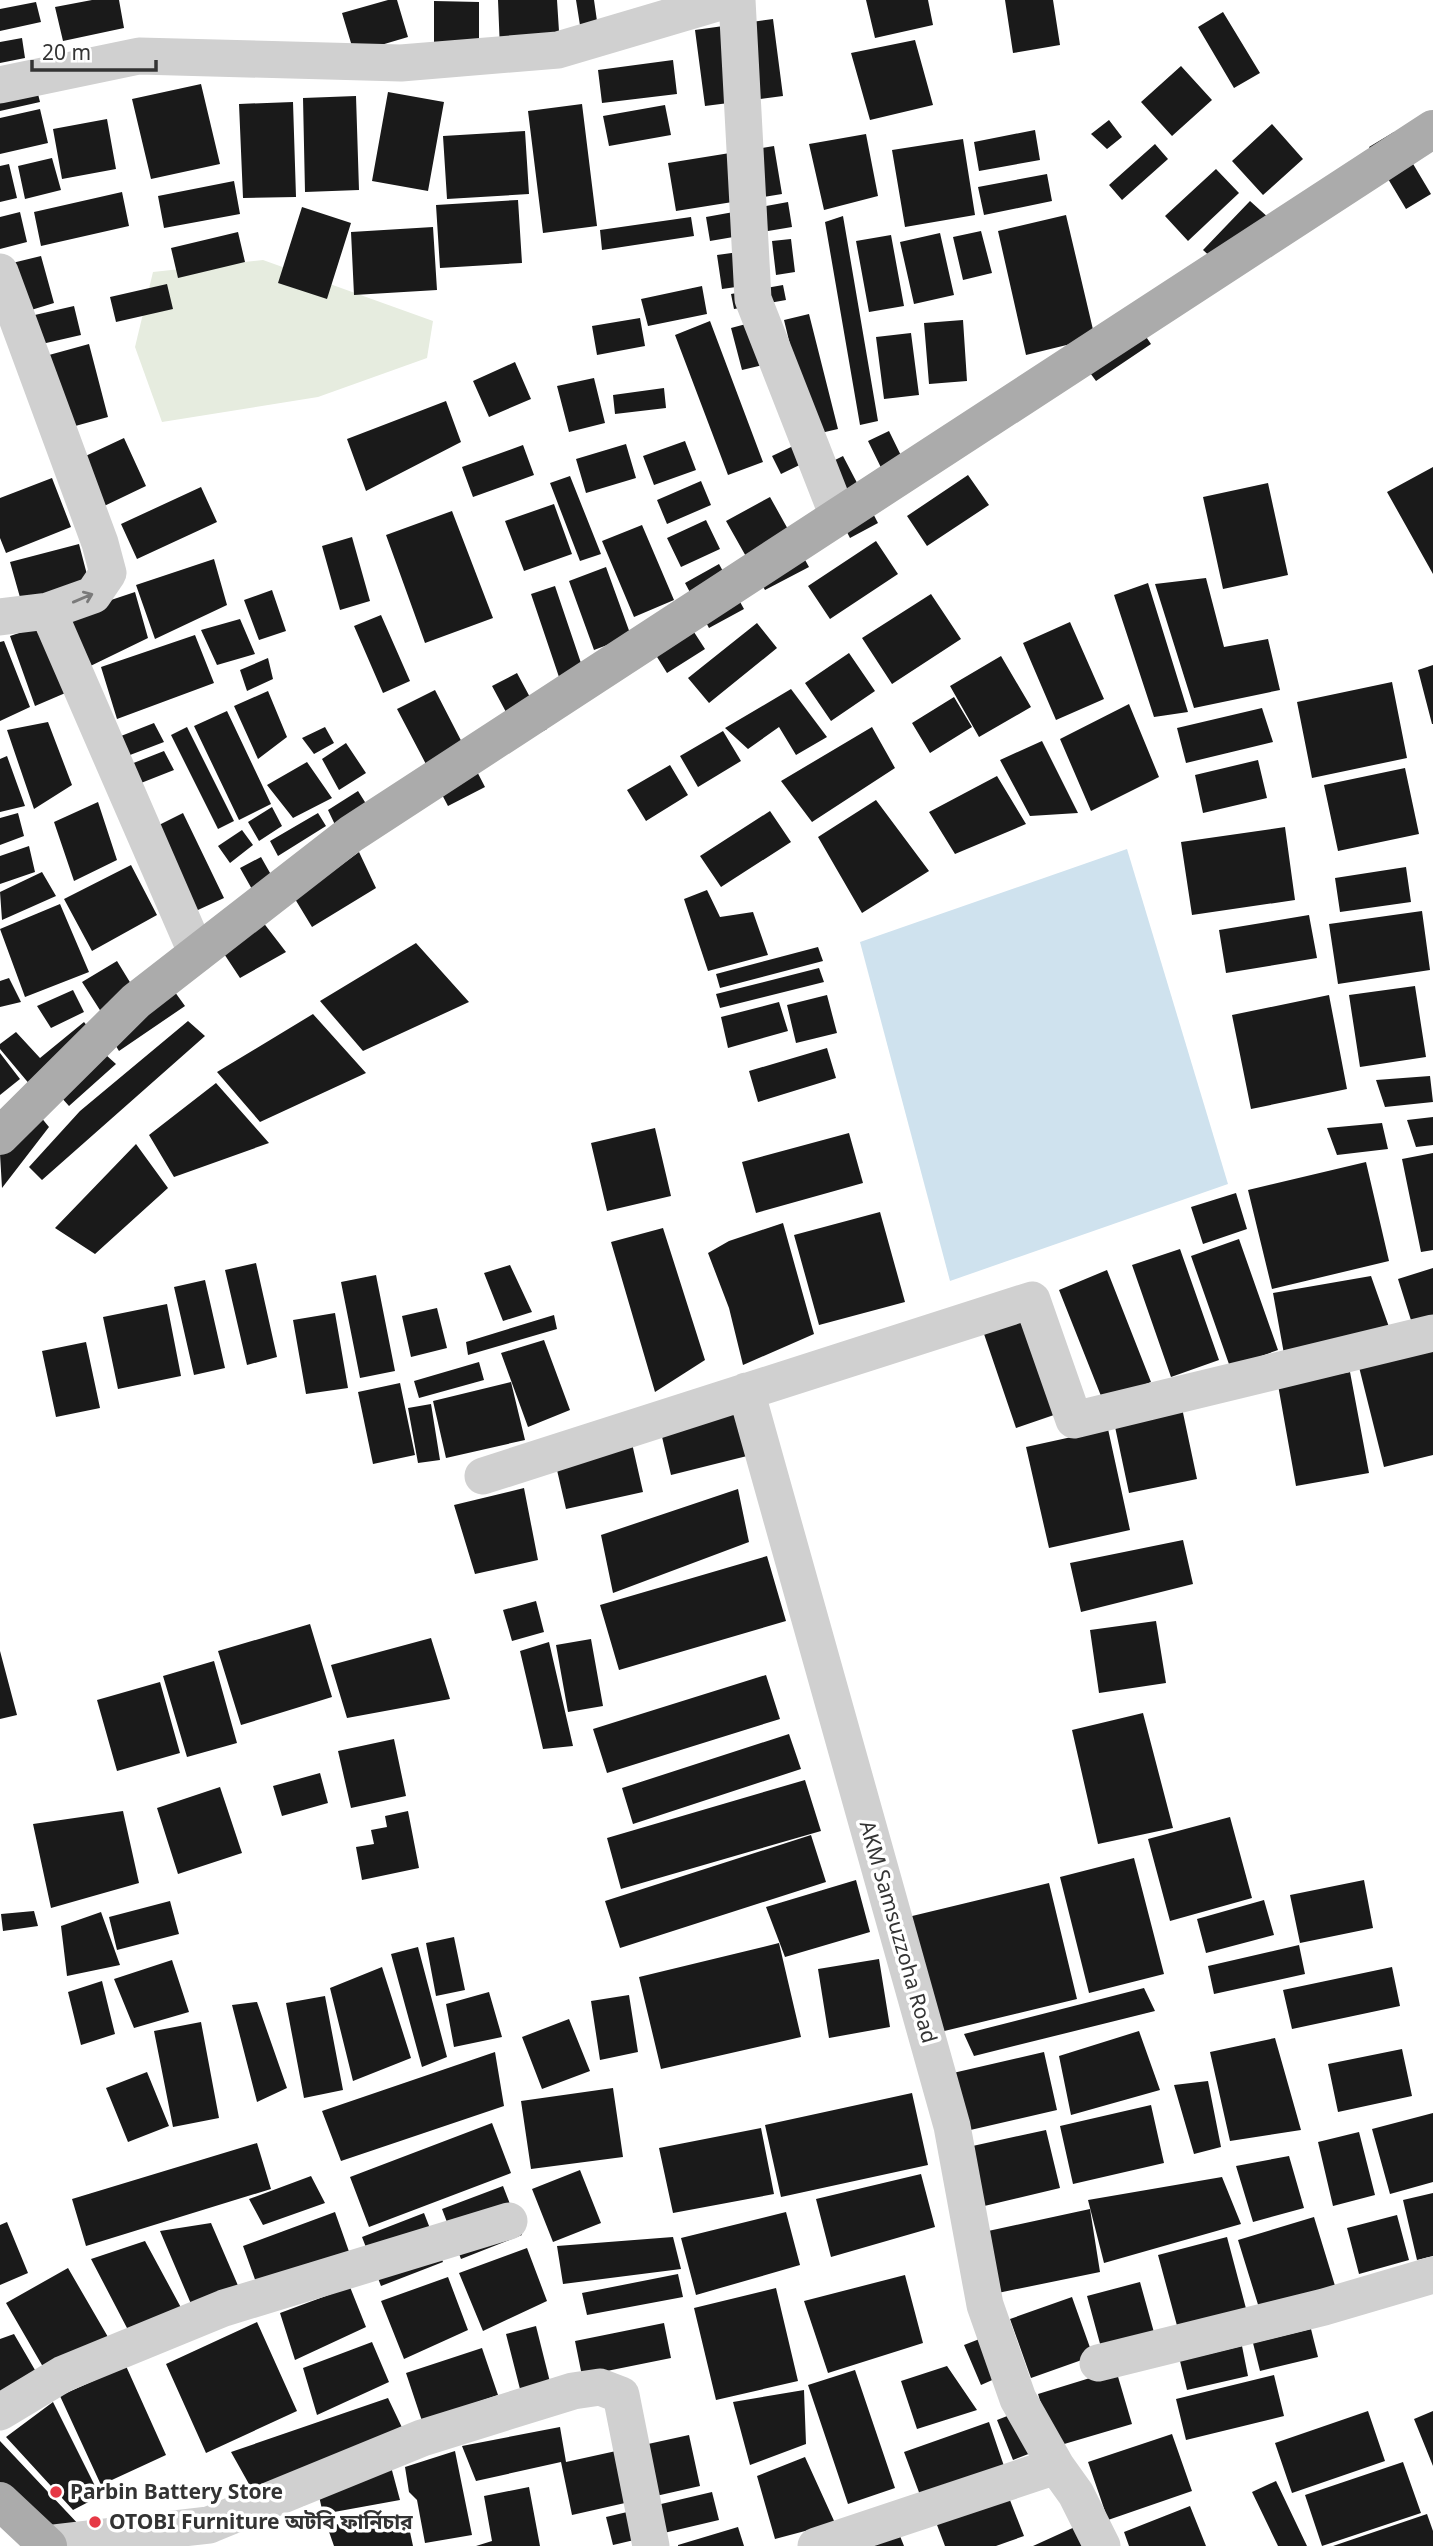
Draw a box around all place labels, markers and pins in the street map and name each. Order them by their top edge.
place label: Parbin Battery Store [70,2477,283,2505]
marker: Parbin Battery Store [48,2484,64,2500]
place label: OTOBI Furniture অটবি ফার্নিচার [109,2507,413,2535]
marker: OTOBI Furniture অটবি ফার্নিচার [87,2514,103,2530]

